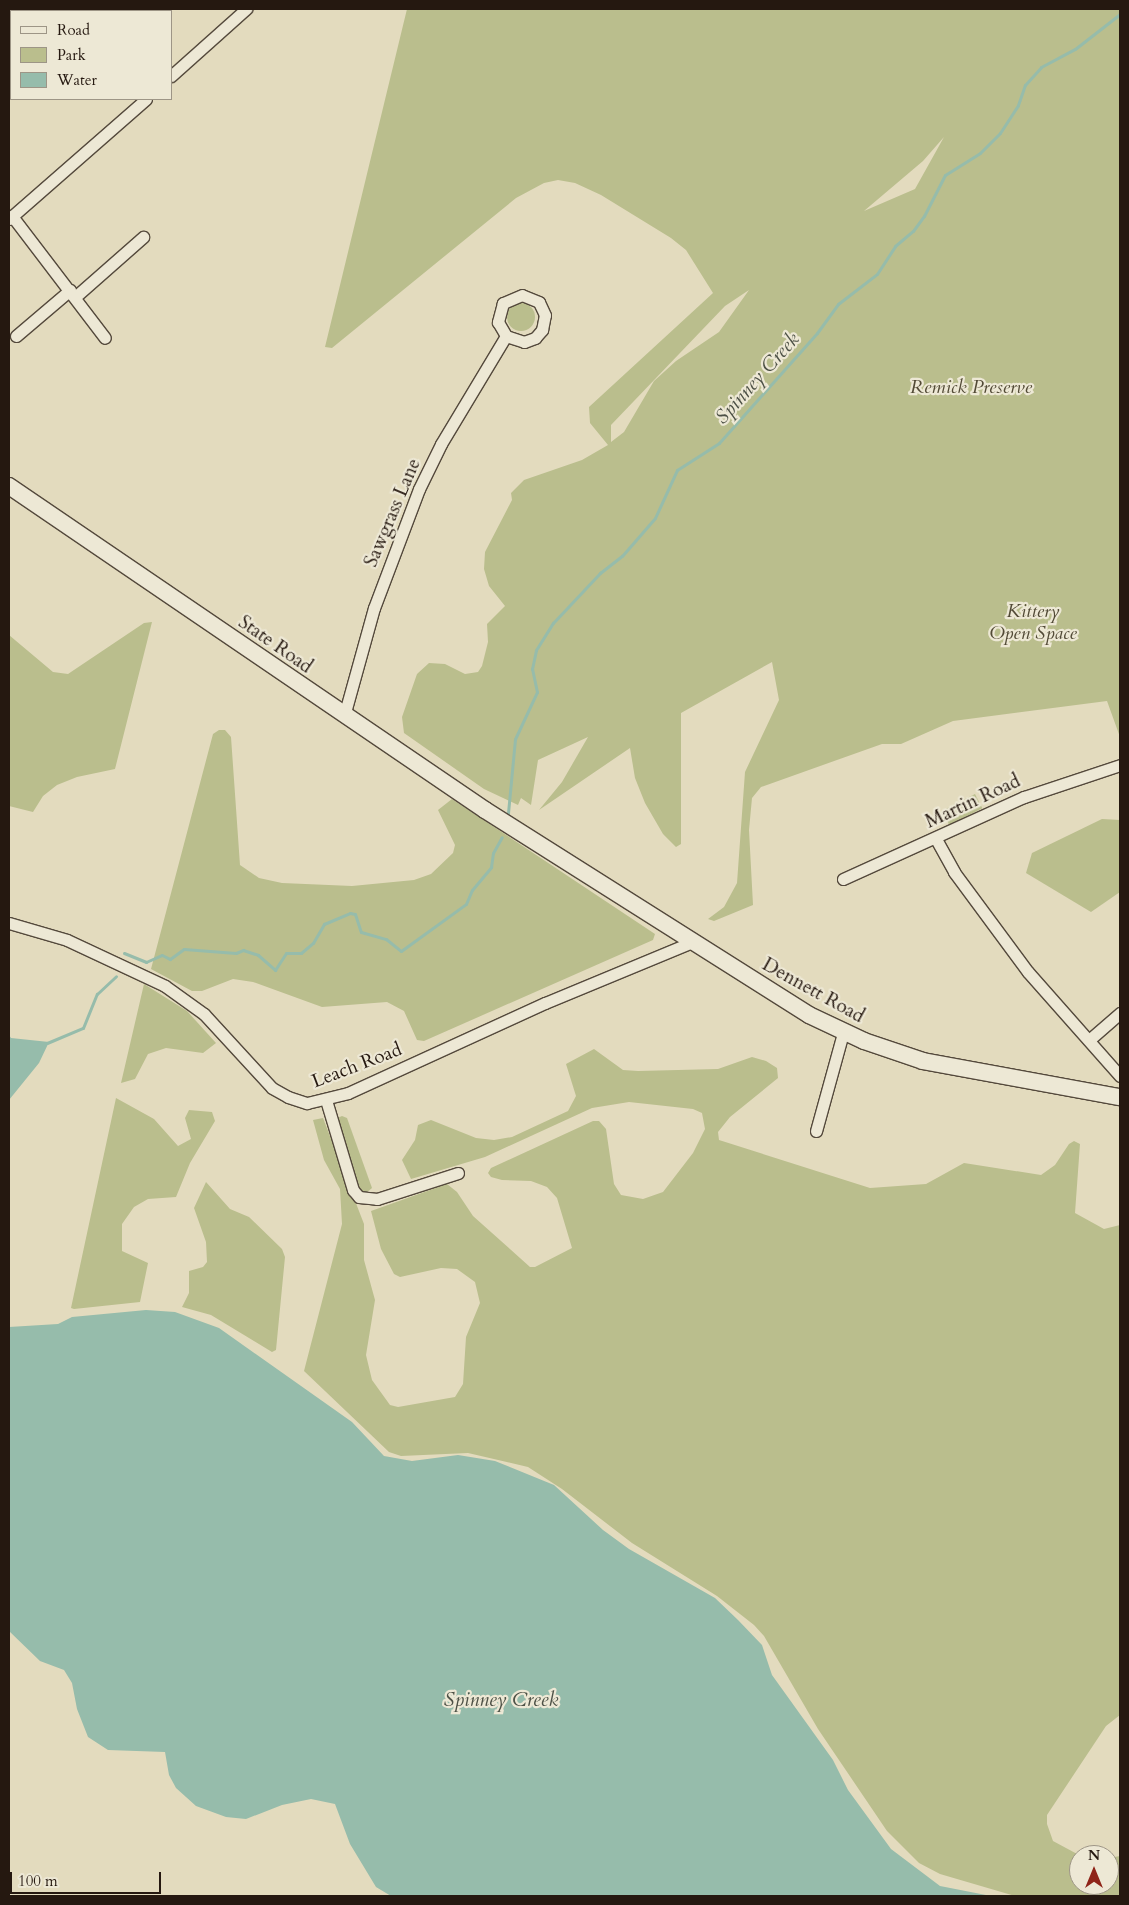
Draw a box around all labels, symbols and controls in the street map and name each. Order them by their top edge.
legend [10,10,172,100]
text: Road [57,20,90,40]
text: Park [57,45,86,65]
text: Water [57,70,97,90]
water label: Spinney Creek [710,327,804,429]
park label: Remick Preserve [910,377,1032,399]
street label: Sawgrass Lane [360,455,426,571]
park label: Kittery Open Space [989,601,1077,645]
street label: State Road [234,611,316,679]
street label: Martin Road [922,770,1024,834]
street label: Dennett Road [758,954,868,1028]
street label: Leach Road [309,1038,405,1094]
water label: Spinney Creek [444,1687,558,1711]
north arrow [1069,1845,1119,1895]
text: N [1088,1846,1100,1865]
scale bar [12,1862,164,1894]
text: 100 m [18,1871,58,1891]

